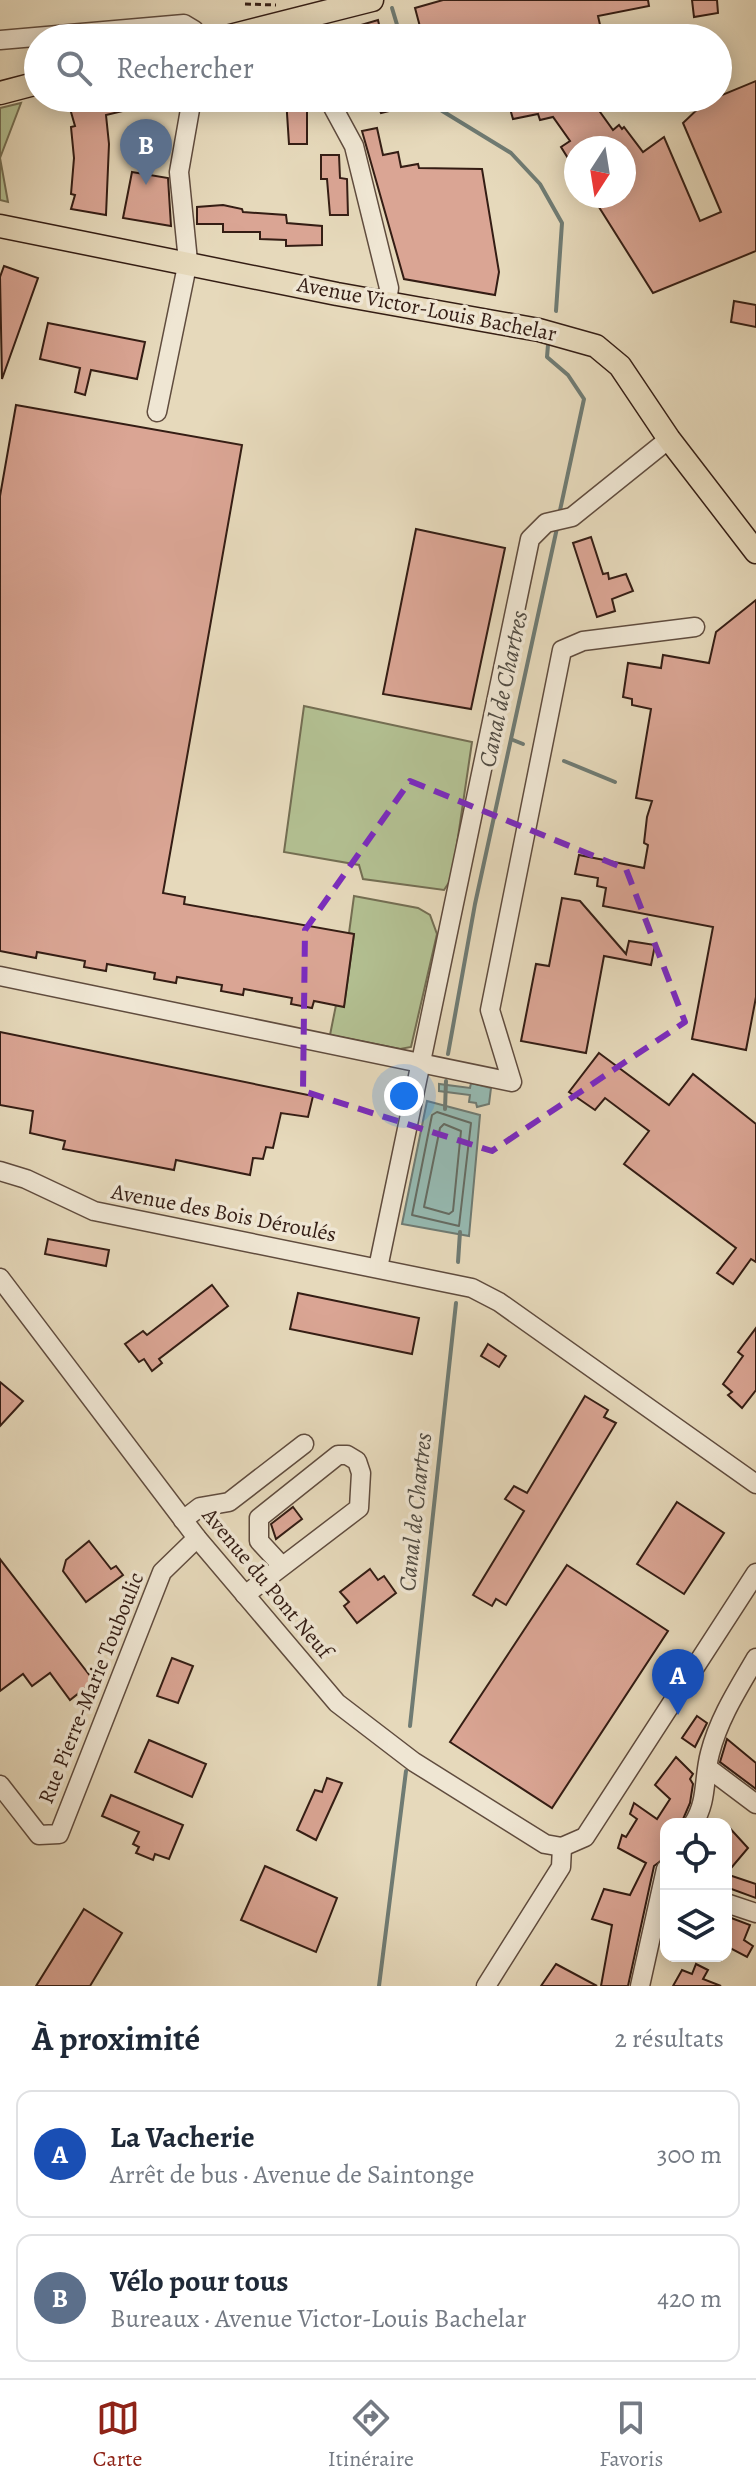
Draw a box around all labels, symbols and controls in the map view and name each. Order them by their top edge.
search box [24,24,732,112]
icon: search [52,46,96,90]
text: Rechercher [116,48,254,88]
pin: B [120,119,172,185]
north arrow [564,136,636,208]
street label: Avenue Victor-Louis Bachelar [294,269,559,349]
water label: Canal de Chartres [471,608,535,770]
your location [384,1076,424,1116]
street label: Avenue des Bois Déroulés [108,1176,339,1250]
water label: Canal de Chartres [391,1431,439,1593]
street label: Avenue du Pont Neuf [194,1501,341,1667]
street label: Rue Pierre-Marie Touboulic [31,1568,151,1808]
pin: A [652,1649,704,1715]
map controls [660,1818,732,1962]
button: locate [660,1818,732,1890]
button: layers [660,1890,732,1962]
text: À proximité [32,2015,200,2062]
text: 2 résultats [615,2021,724,2056]
text: La Vacherie [110,2117,255,2157]
text: A [52,2137,68,2172]
text: 300 m [657,2137,722,2172]
text: Arrêt de bus · Avenue de Saintonge [110,2157,474,2192]
text: Vélo pour tous [110,2261,289,2301]
text: B [52,2281,68,2316]
text: 420 m [657,2281,722,2316]
text: Bureaux · Avenue Victor-Louis Bachelar [110,2301,526,2336]
tab: Carte [93,2396,142,2474]
tab: Itinéraire [328,2396,414,2474]
tab: Favoris [599,2396,663,2474]

